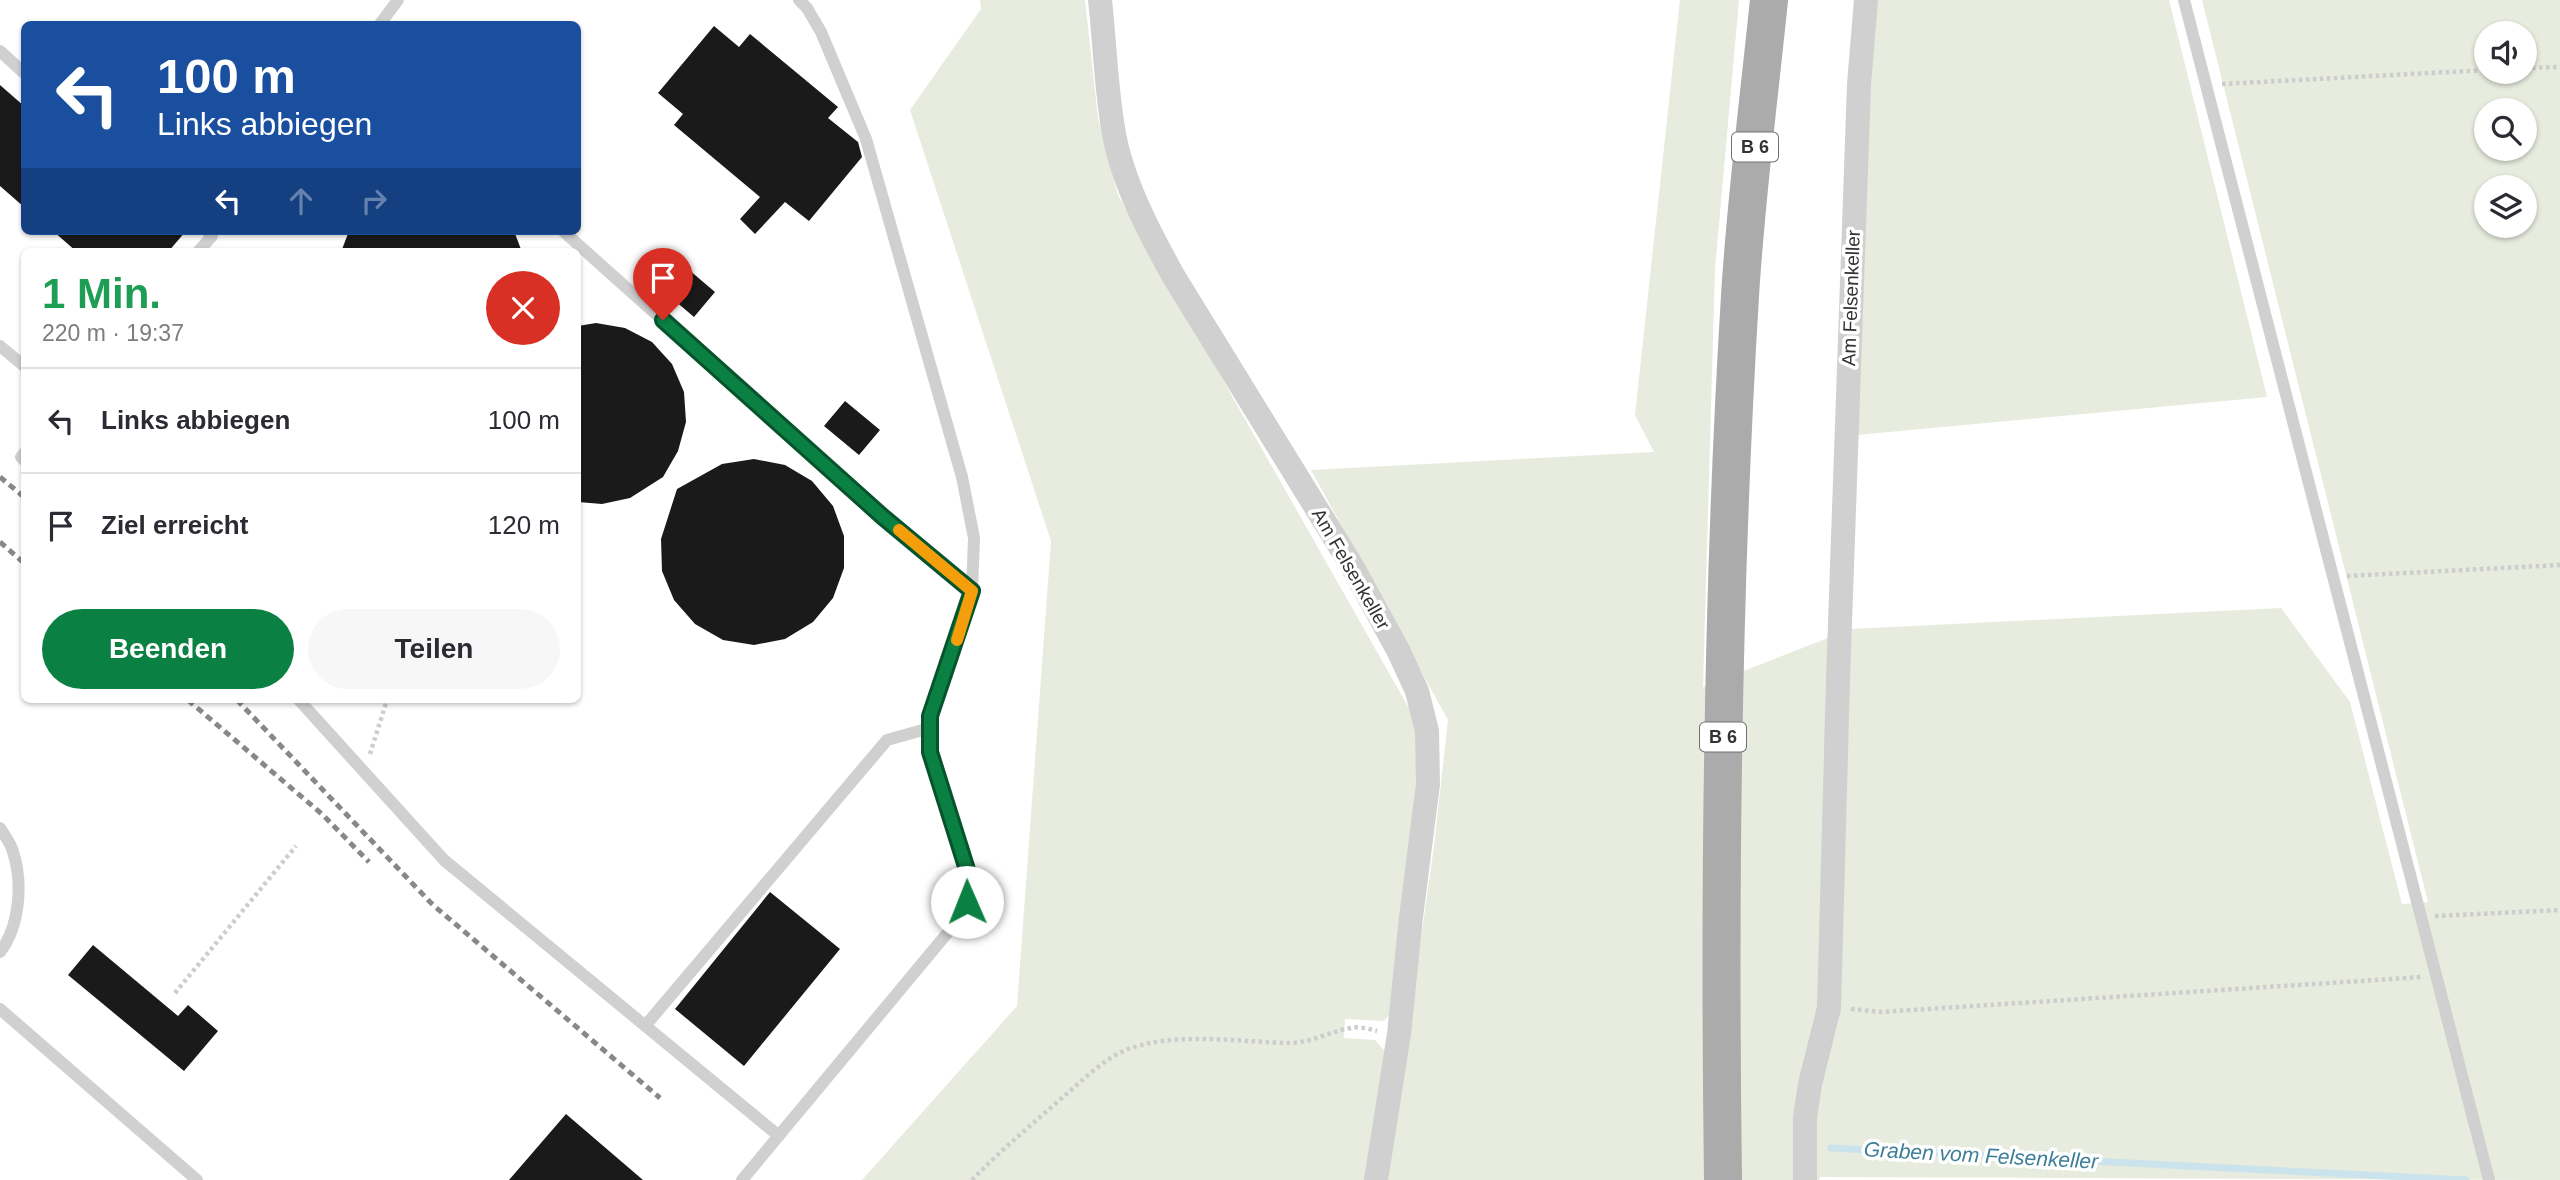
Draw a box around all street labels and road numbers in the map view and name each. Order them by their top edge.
road number: B 6 [1732,132,1778,162]
street label: Am Felsenkeller [1838,229,1864,366]
street label: Am Felsenkeller [1308,505,1394,634]
road number: B 6 [1700,722,1746,752]

